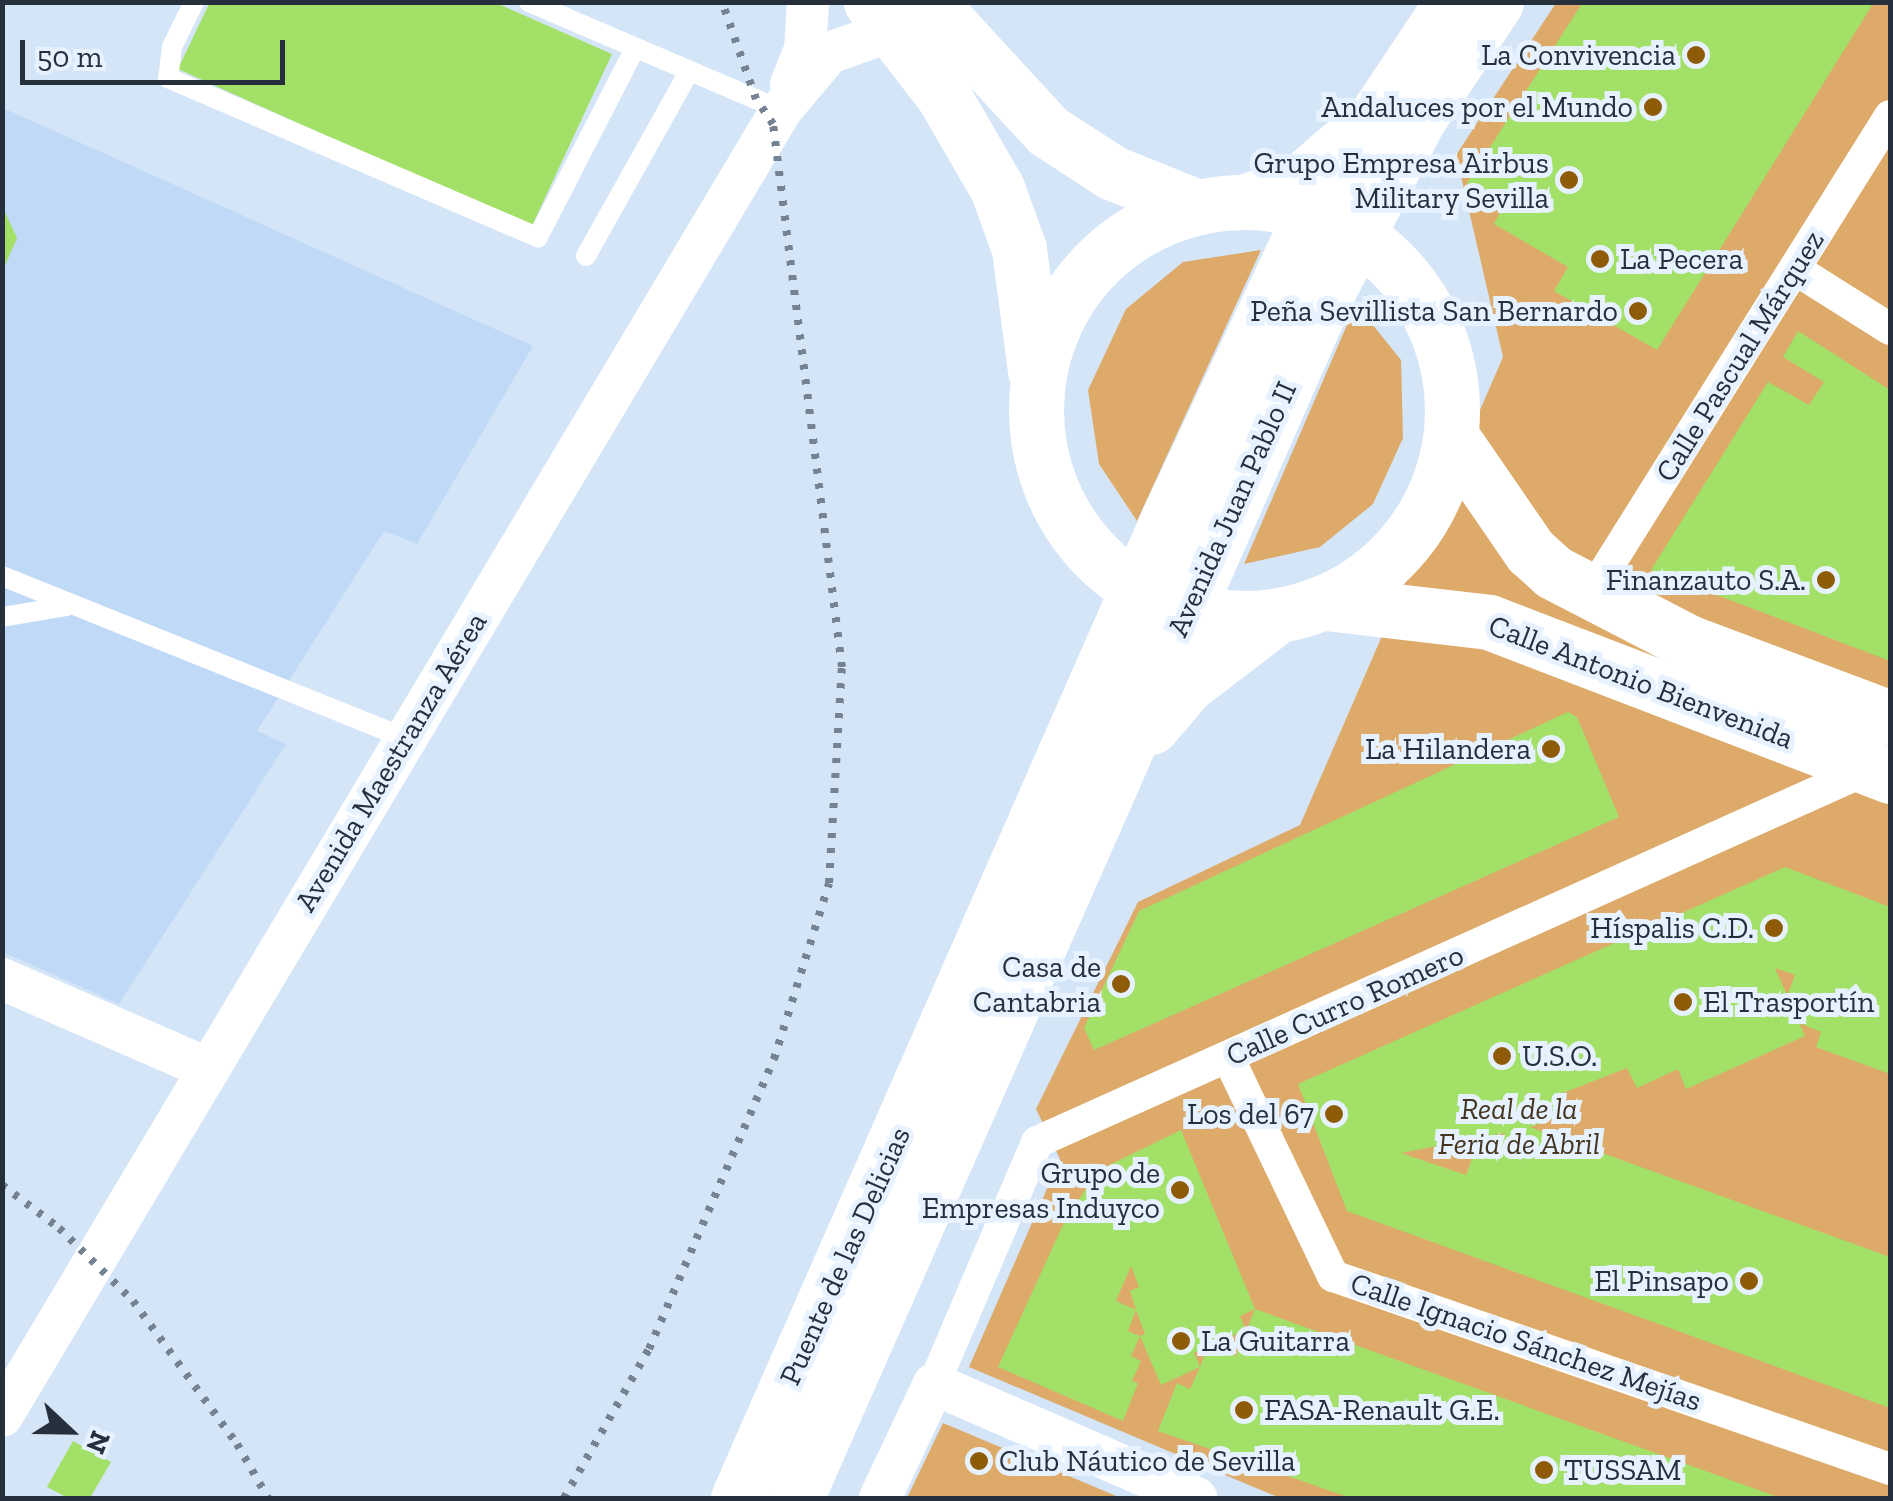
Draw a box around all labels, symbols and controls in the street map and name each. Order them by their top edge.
scale bar [25,20,290,82]
place label: La Convivencia [1481,37,1676,73]
text: 50 m [37,39,102,75]
marker: La Convivencia [1685,44,1707,66]
place label: Andaluces por el Mundo [1321,89,1633,125]
marker: Andaluces por el Mundo [1642,96,1664,118]
place label: Grupo Empresa Airbus Military Sevilla [1253,145,1549,216]
marker: Grupo Empresa Airbus Military Sevilla [1558,169,1580,191]
street label: Calle Pascual Márquez [1648,224,1832,488]
place label: La Pecera [1620,241,1743,277]
marker: La Pecera [1589,248,1611,270]
place label: Peña Sevillista San Bernardo [1250,293,1618,329]
marker: Peña Sevillista San Bernardo [1627,300,1649,322]
street label: Avenida Juan Pablo II [1159,376,1305,642]
place label: Finanzauto S.A. [1606,562,1806,598]
marker: Finanzauto S.A. [1815,569,1837,591]
street label: Avenida Maestranza Aérea [287,606,495,918]
street label: Calle Antonio Bienvenida [1483,607,1799,757]
place label: La Hilandera [1365,731,1531,767]
marker: La Hilandera [1540,738,1562,760]
place label: Híspalis C.D. [1590,910,1754,946]
marker: Híspalis C.D. [1763,917,1785,939]
street label: Calle Curro Romero [1221,937,1469,1073]
place label: Casa de Cantabria [973,949,1101,1020]
marker: Casa de Cantabria [1110,973,1132,995]
place label: El Trasportín [1703,984,1875,1020]
marker: El Trasportín [1672,991,1694,1013]
place label: U.S.O. [1522,1038,1597,1074]
marker: U.S.O. [1491,1045,1513,1067]
park label: Real de la Feria de Abril [1438,1091,1600,1162]
place label: Los del 67 [1187,1096,1314,1132]
marker: Los del 67 [1323,1103,1345,1125]
street label: Puente de las Delicias [772,1121,918,1391]
place label: Grupo de Empresas Induyco [922,1155,1160,1226]
marker: Grupo de Empresas Induyco [1169,1179,1191,1201]
place label: El Pinsapo [1594,1263,1729,1299]
street label: Calle Ignacio Sánchez Mejías [1346,1265,1706,1419]
marker: El Pinsapo [1738,1270,1760,1292]
place label: La Guitarra [1201,1323,1350,1359]
marker: La Guitarra [1170,1330,1192,1352]
north arrow [20,1381,120,1481]
place label: FASA-Renault G.E. [1264,1392,1500,1428]
marker: FASA-Renault G.E. [1233,1399,1255,1421]
text: N [79,1426,118,1458]
place label: Club Náutico de Sevilla [999,1443,1295,1479]
marker: Club Náutico de Sevilla [968,1450,990,1472]
place label: TUSSAM [1564,1452,1681,1488]
marker: TUSSAM [1533,1459,1555,1481]

